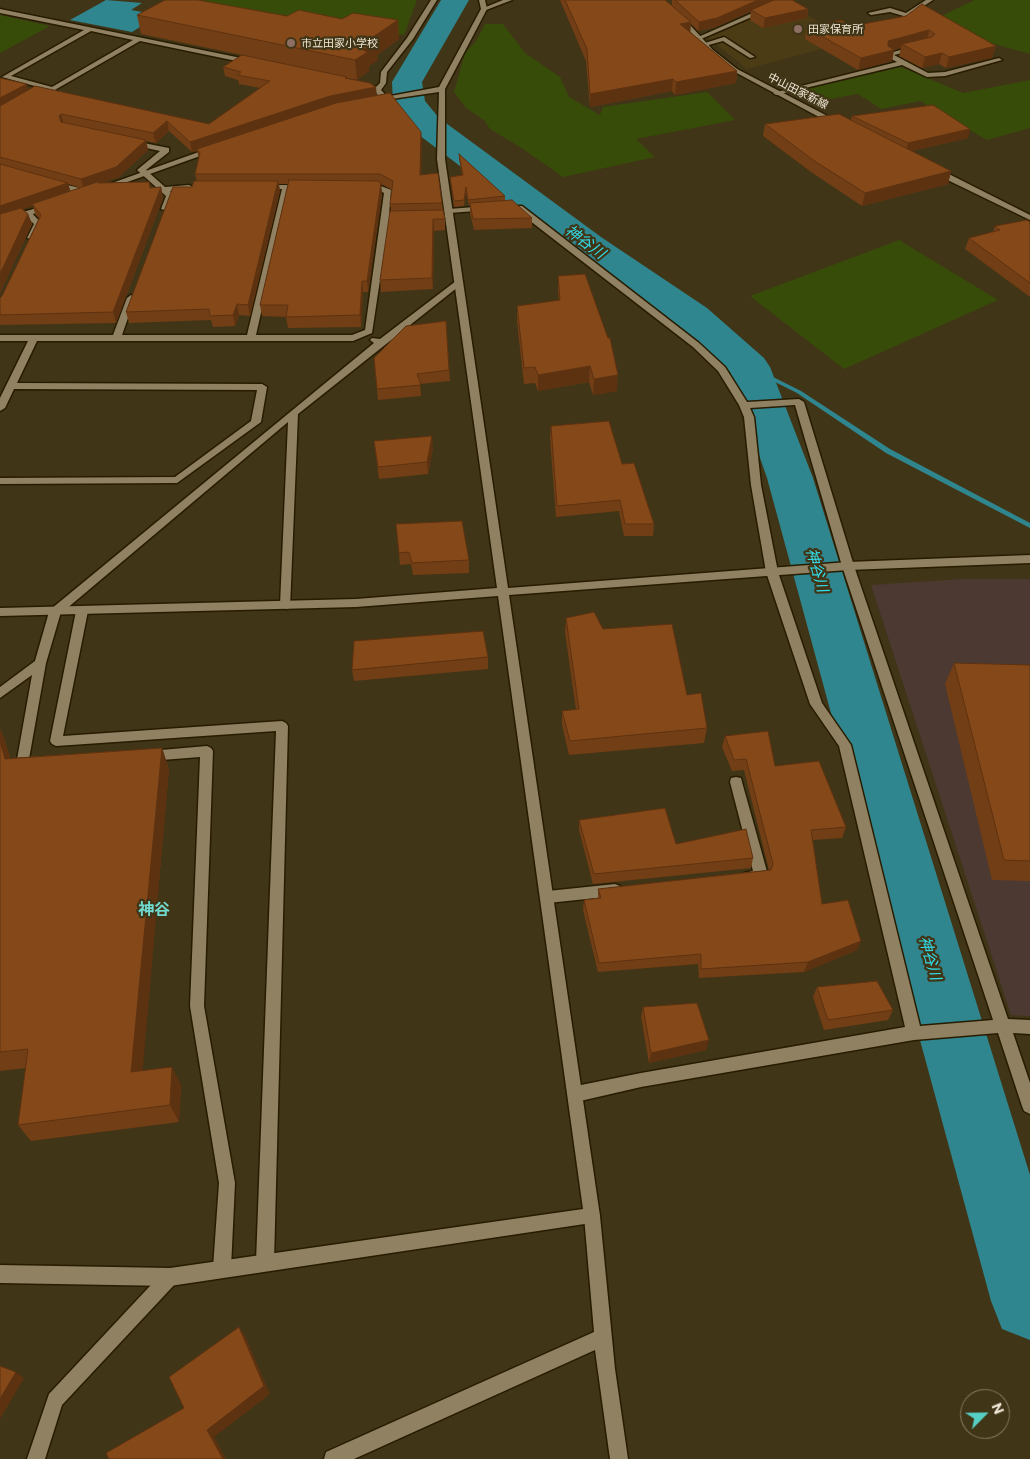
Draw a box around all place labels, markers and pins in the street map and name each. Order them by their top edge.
place label: 田家保育所 [808,22,863,36]
marker: 田家保育所 [792,23,804,35]
place label: 市立田家小学校 [301,36,378,50]
marker: 市立田家小学校 [285,37,297,49]

